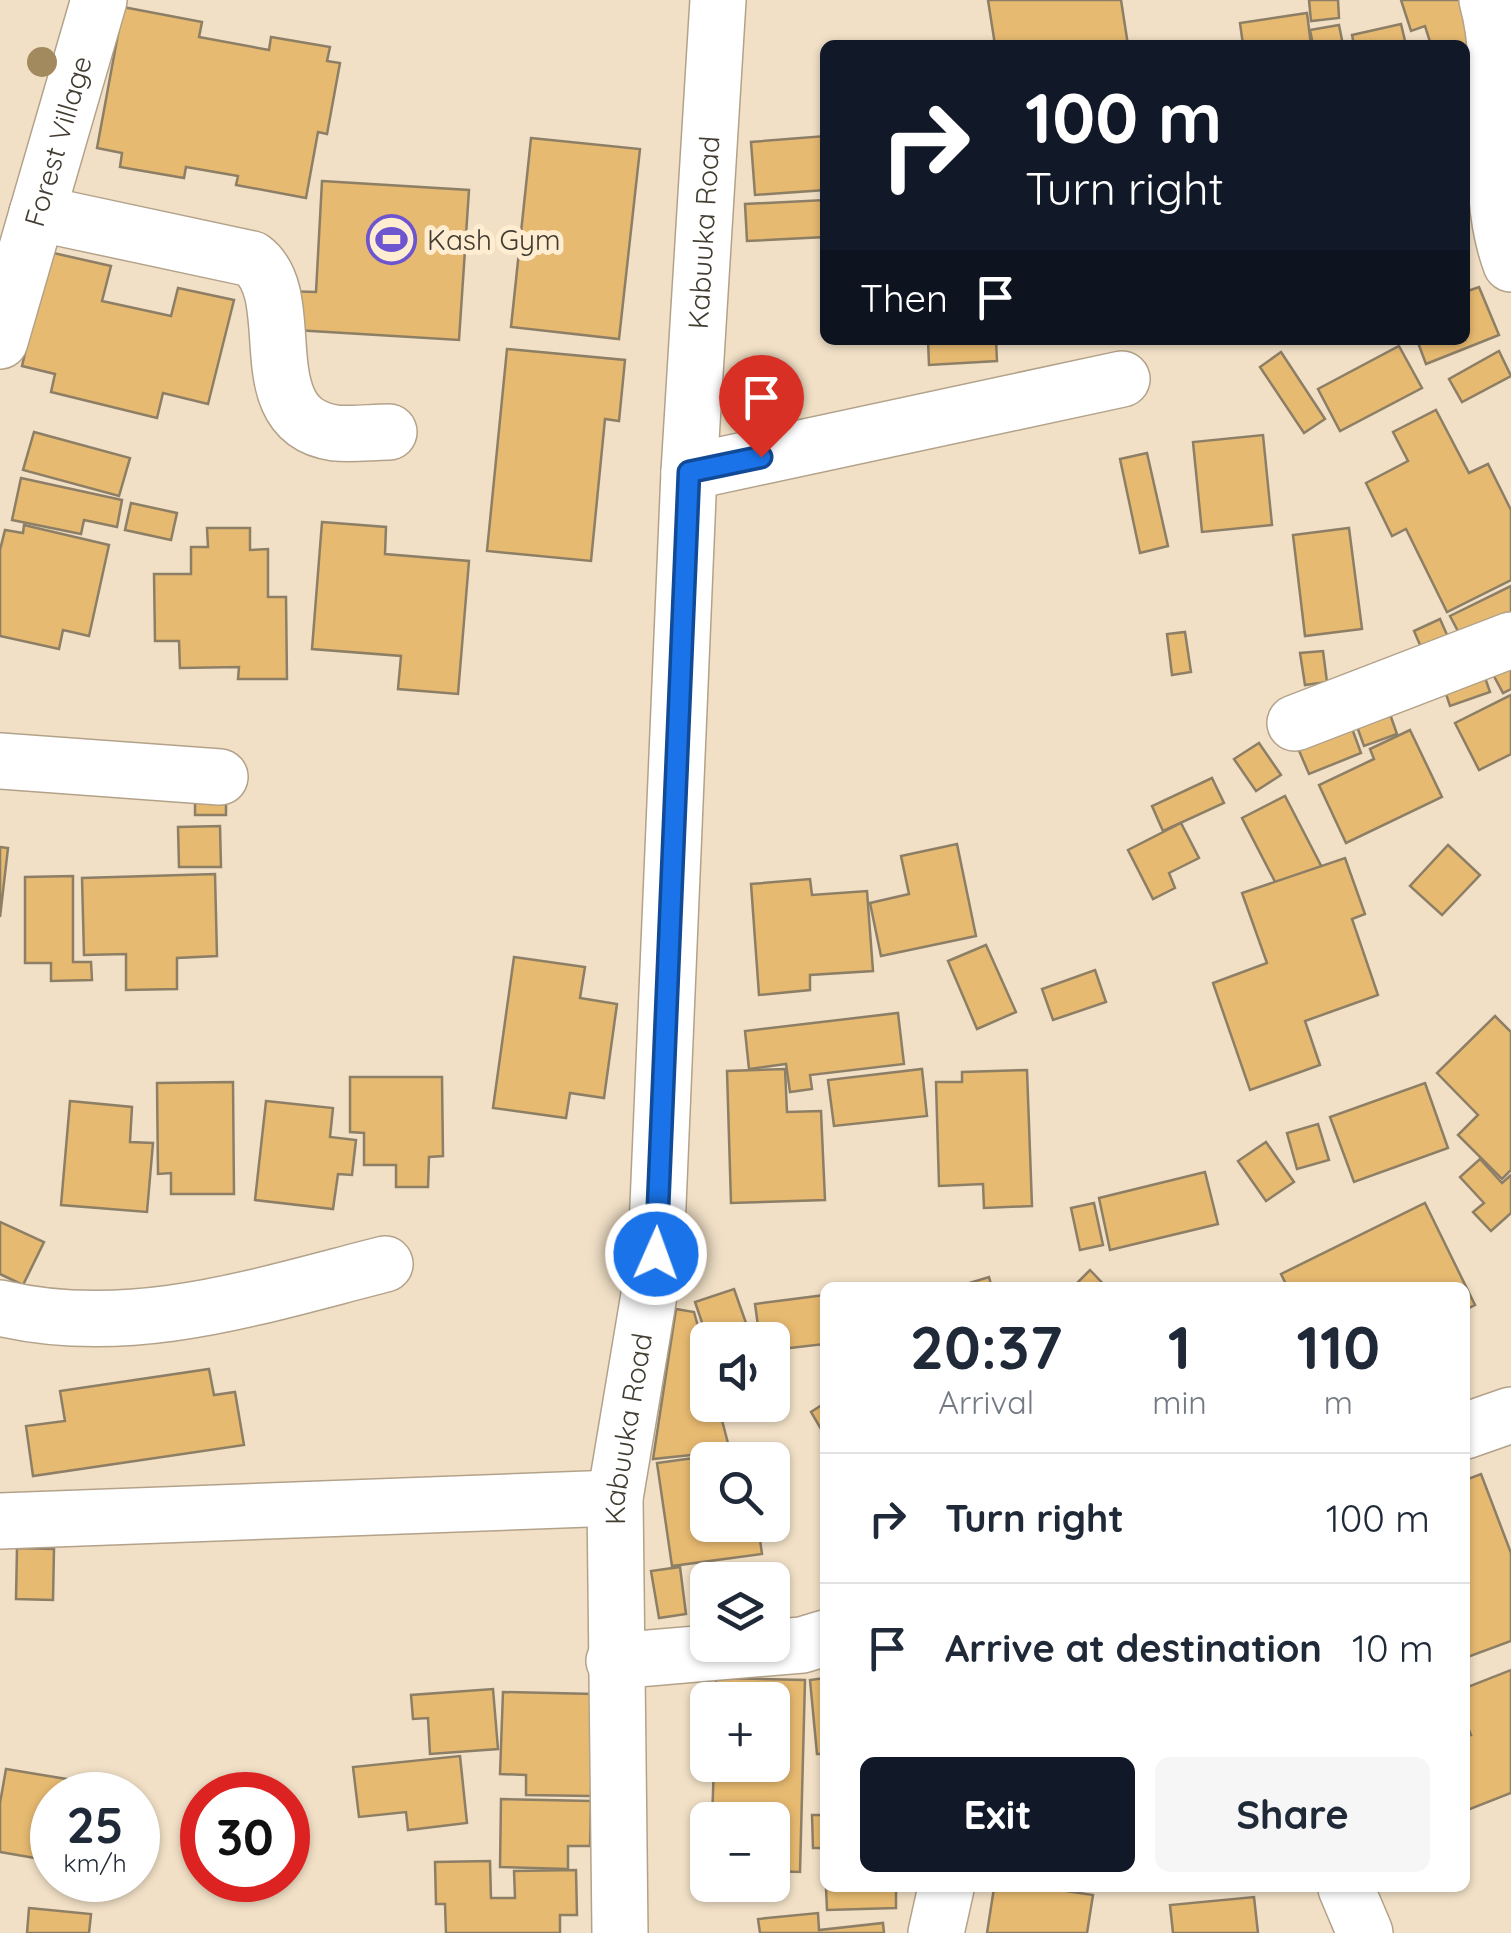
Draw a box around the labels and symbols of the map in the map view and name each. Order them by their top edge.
street label: Forest Village [16,52,99,230]
street label: Kabuuka Road [680,135,727,330]
sports icon: Kash Gym [366,214,418,266]
place label: Kash Gym [427,222,560,257]
pin [719,355,804,458]
position arrow [604,1202,708,1306]
street label: Kabuuka Road [596,1330,659,1525]
speed limit sign: 30 [180,1772,310,1902]

